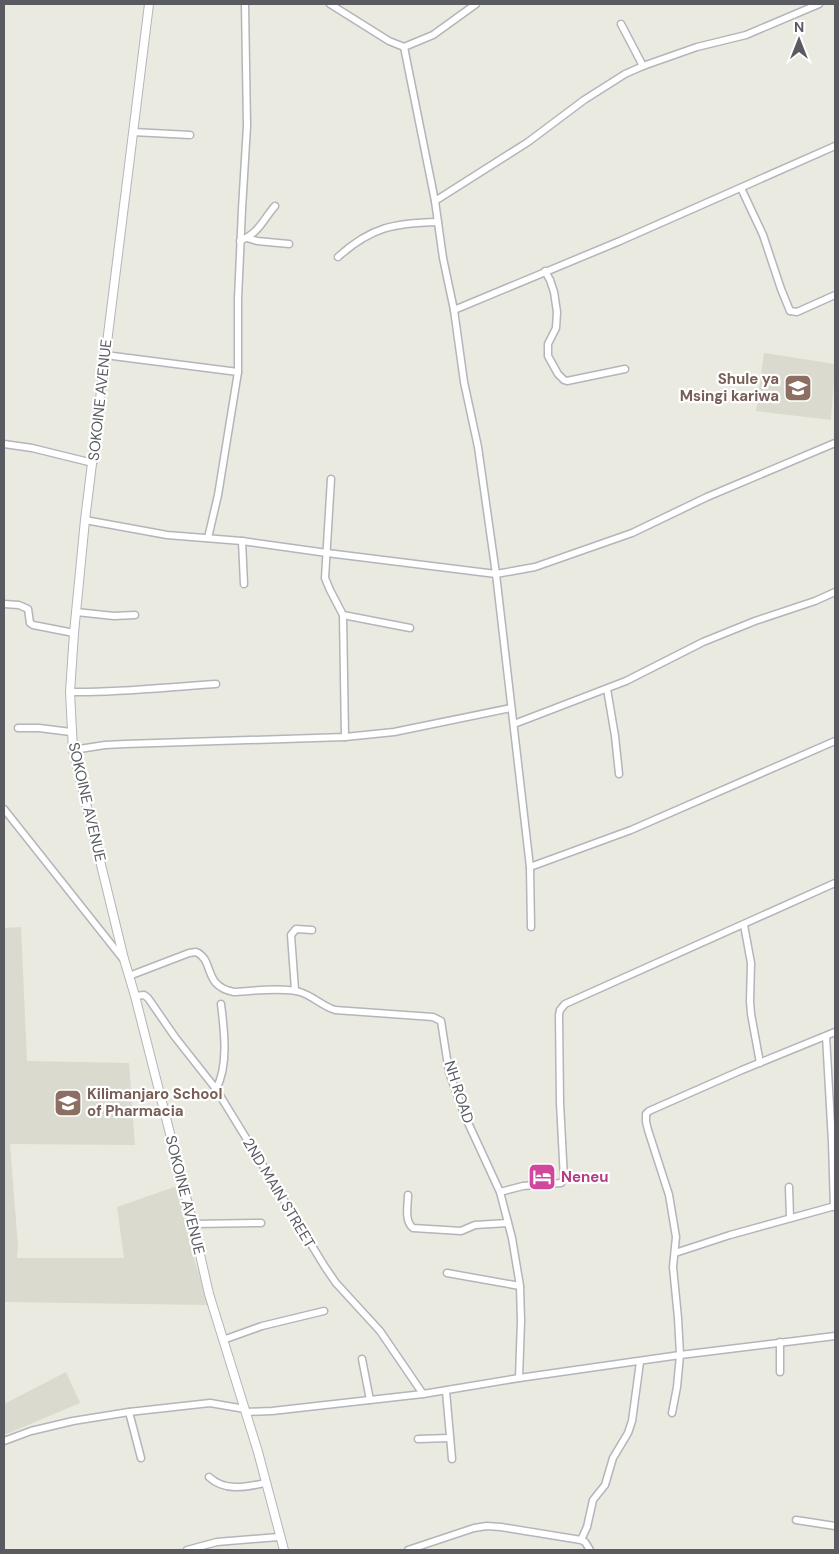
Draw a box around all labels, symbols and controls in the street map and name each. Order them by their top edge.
north arrow [774,15,824,65]
text: N [794,18,804,36]
street label: SOKOINE AVENUE [84,338,116,462]
place label: Shule ya Msingi kariwa [680,369,779,406]
school or university icon: Shule ya Msingi kariwa [783,373,813,403]
street label: SOKOINE AVENUE [64,740,110,864]
street label: NH ROAD [440,1058,478,1126]
place label: Kilimanjaro School of Pharmacia [87,1084,223,1121]
school or university icon: Kilimanjaro School of Pharmacia [53,1088,83,1118]
street label: SOKOINE AVENUE [161,1133,209,1257]
street label: 2ND MAIN STREET [238,1134,320,1252]
hotel icon: Neneu [527,1162,557,1192]
place label: Neneu [561,1167,609,1187]

